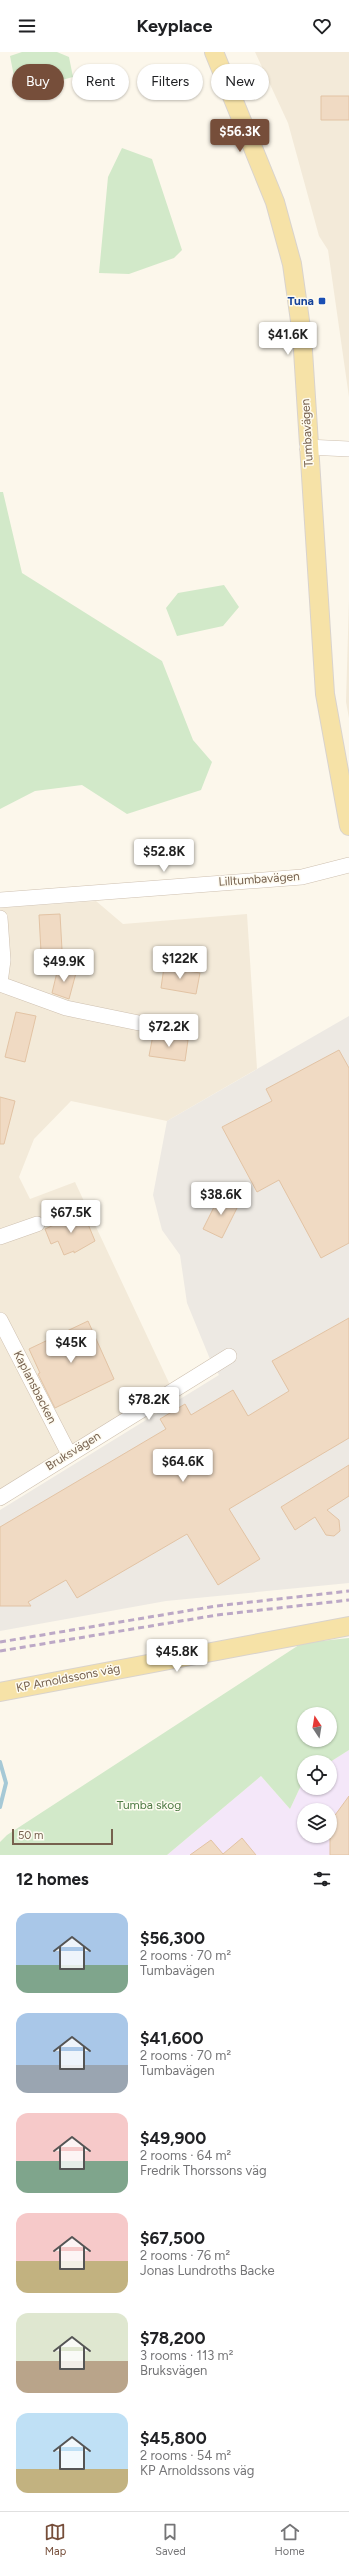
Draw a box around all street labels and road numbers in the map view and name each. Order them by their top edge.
street label: Tumbavägen [298,398,316,468]
street label: Lilltumbavägen [218,869,300,889]
street label: Kaplansbacken [11,1348,60,1426]
street label: Bruksvägen [43,1428,103,1473]
street label: KP Arnoldssons väg [15,1661,121,1695]

